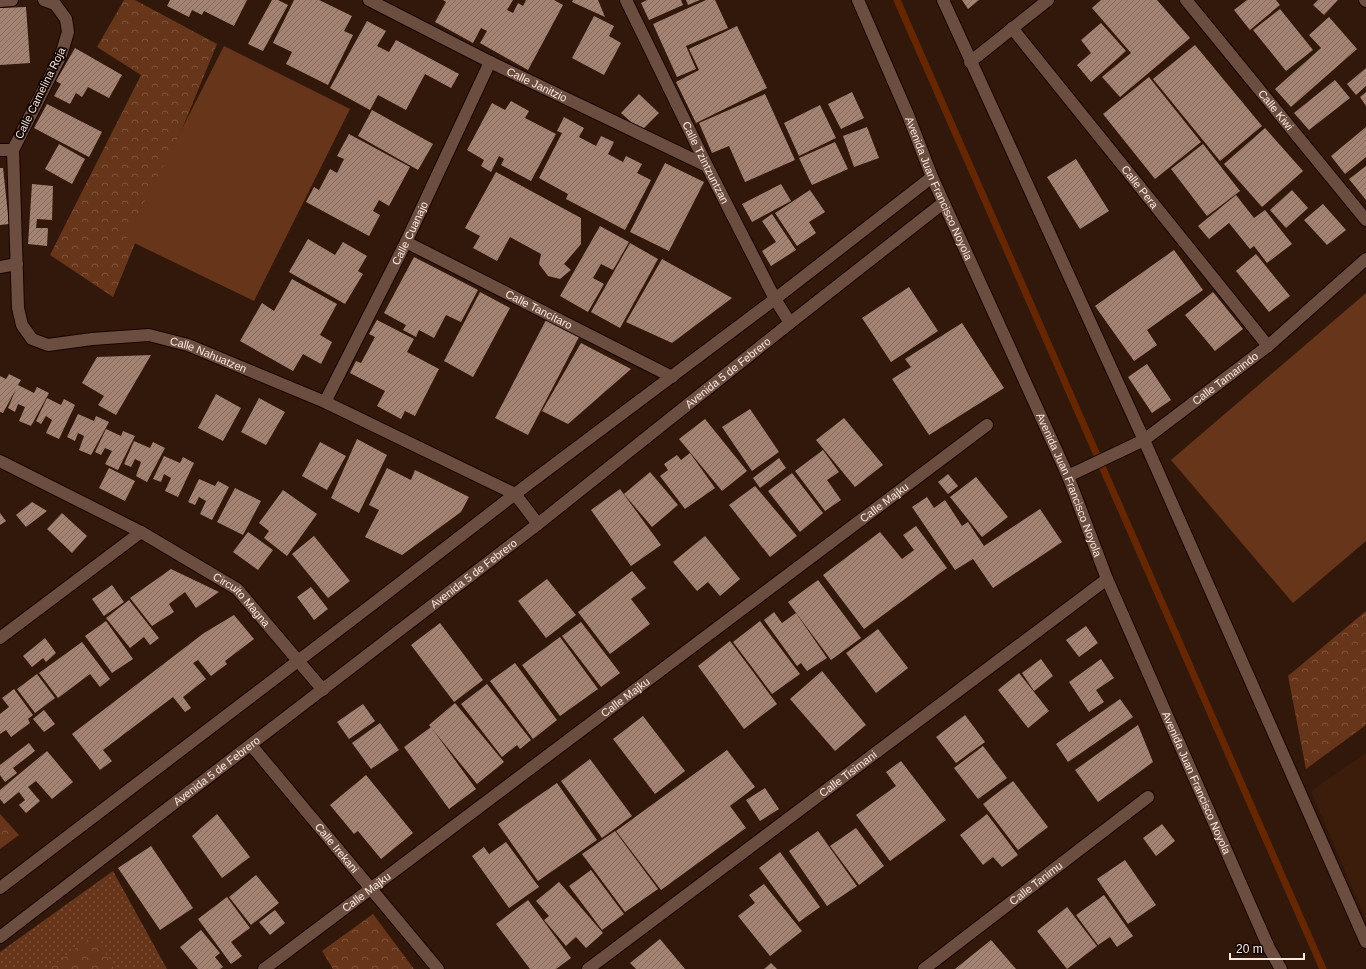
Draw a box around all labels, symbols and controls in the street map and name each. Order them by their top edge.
street label: Calle Camelina Roja [13,45,68,141]
street label: Calle Janitzio [505,65,569,104]
street label: Calle Kiwi [1256,87,1296,132]
street label: Avenida Juan Francisco Noyola [903,115,975,263]
street label: Calle Tzintzuntzan [680,119,731,206]
street label: Calle Pera [1119,163,1161,211]
street label: Calle Cuanajo [389,199,430,267]
street label: Calle Tancítaro [503,288,574,331]
street label: Calle Nahuatzen [169,335,249,375]
street label: Avenida 5 de Febrero [683,335,773,410]
street label: Calle Tamarindo [1190,350,1260,407]
street label: Avenida Juan Francisco Noyola [1034,411,1104,559]
street label: Calle Majku [857,480,911,525]
street label: Avenida 5 de Febrero [428,537,519,610]
street label: Circuito Magna [211,570,273,630]
street label: Calle Majku [599,675,652,719]
street label: Avenida Juan Francisco Noyola [1160,710,1233,857]
street label: Avenida 5 de Febrero [171,734,262,808]
street label: Calle Tisimani [817,748,879,799]
street label: Calle Irekani [313,821,361,875]
street label: Calle Tanimu [1007,859,1065,907]
street label: Calle Majku [340,870,393,914]
scale bar [1230,935,1304,961]
text: 20 m [1236,942,1263,956]

